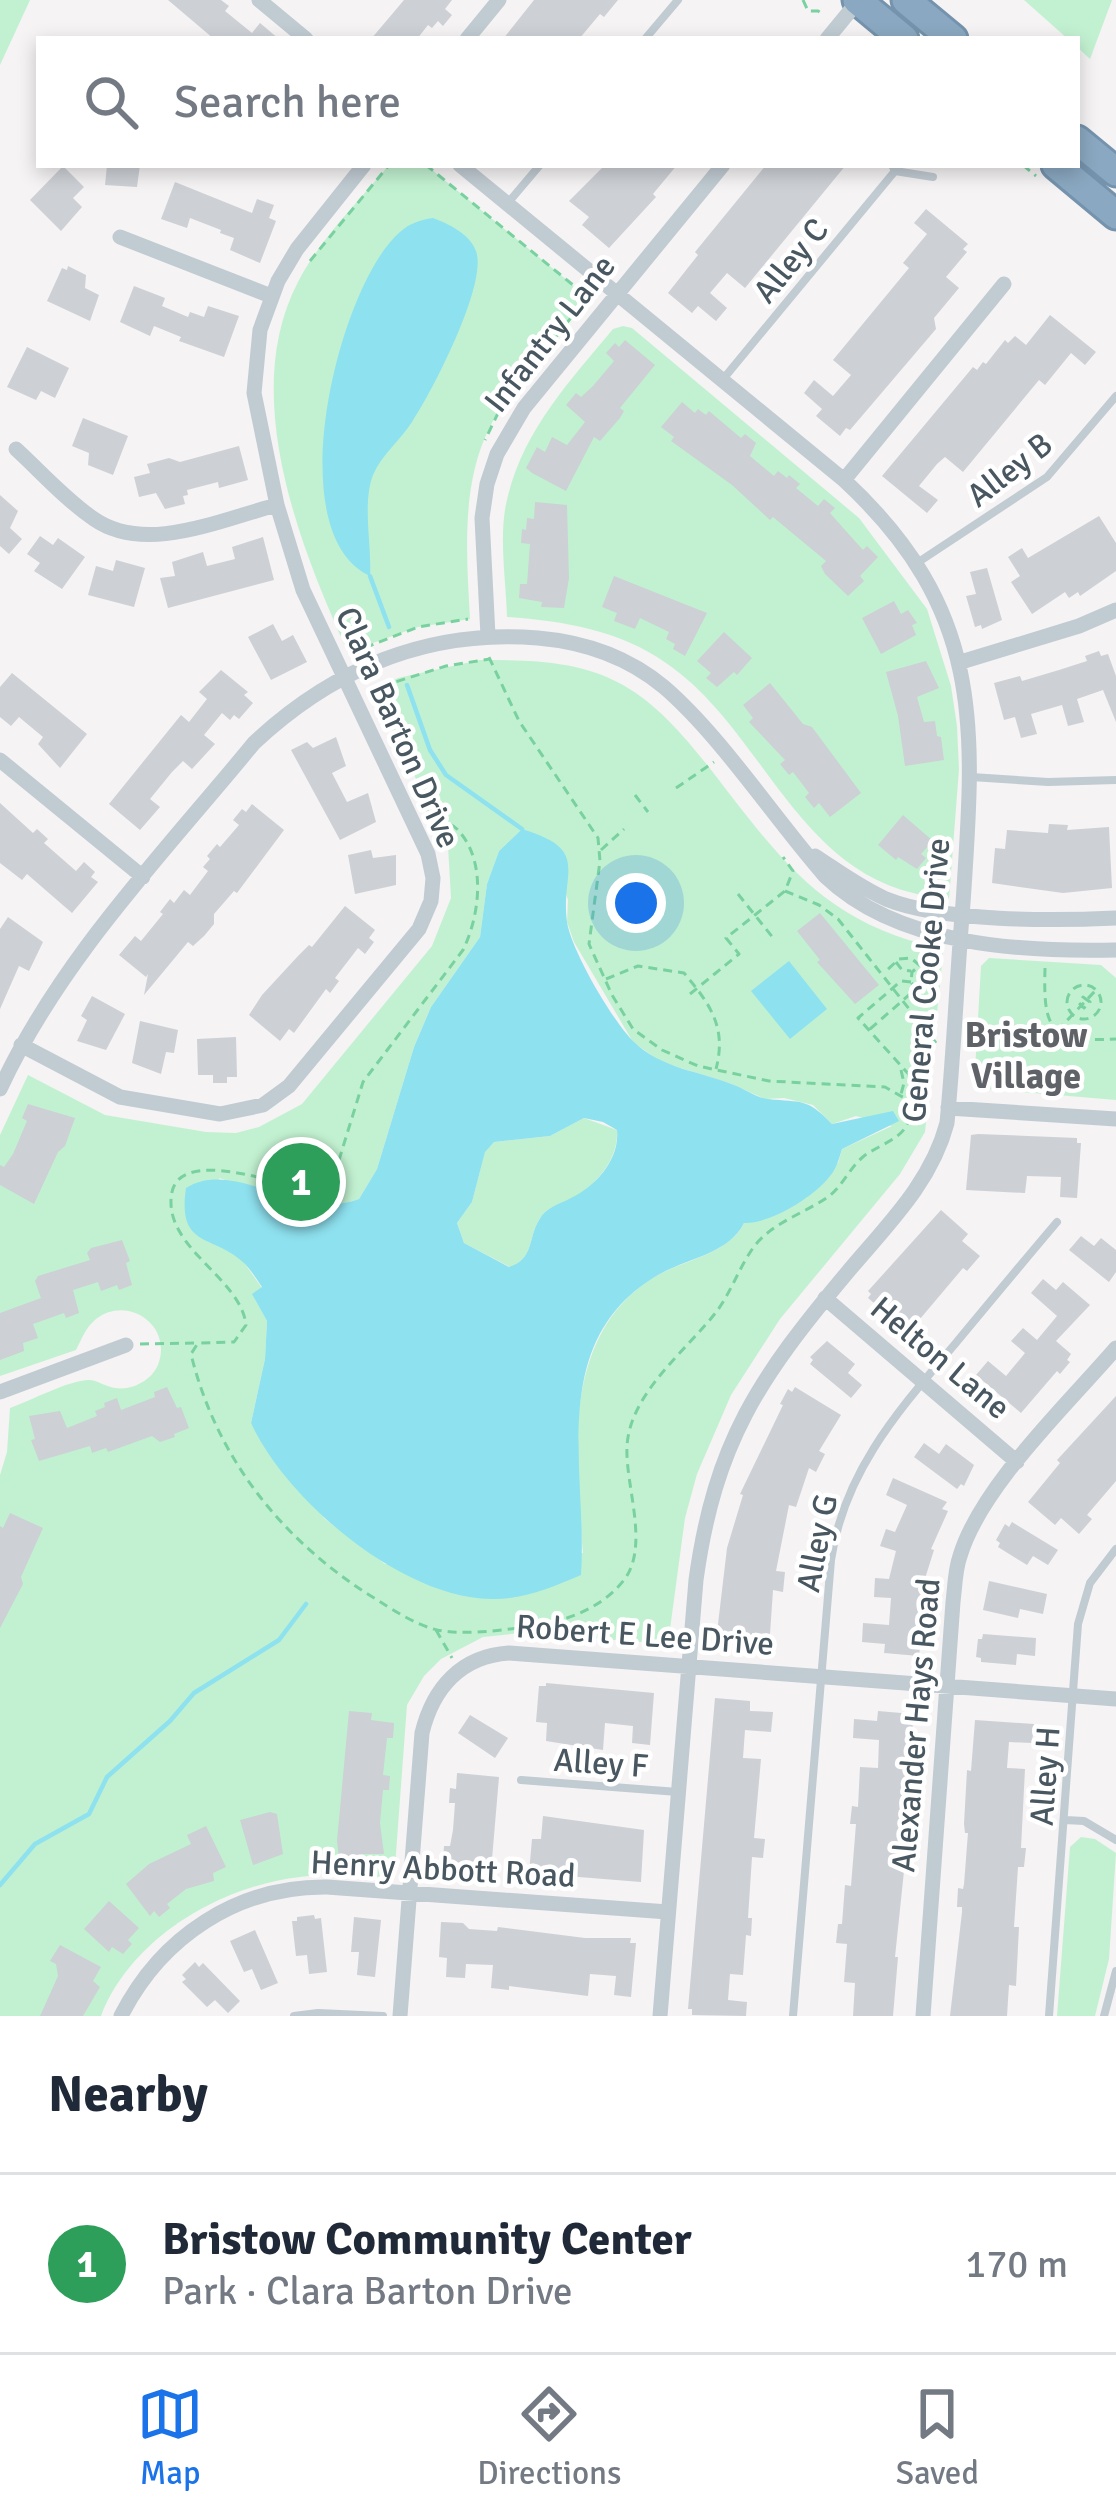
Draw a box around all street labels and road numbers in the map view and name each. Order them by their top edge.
street label: Alley C [745,210,838,312]
street label: Infantry Lane [476,247,624,421]
street label: Alley B [959,424,1061,516]
street label: Clara Barton Drive [326,601,469,854]
street label: General Cooke Drive [894,836,959,1124]
street label: Helton Lane [862,1288,1018,1428]
street label: Alley G [788,1491,847,1596]
street label: Alexander Hays Road [883,1576,950,1874]
street label: Robert E Lee Drive [515,1606,775,1665]
street label: Alley H [1022,1725,1069,1827]
street label: Alley F [552,1740,649,1787]
street label: Henry Abbott Road [309,1842,576,1897]

